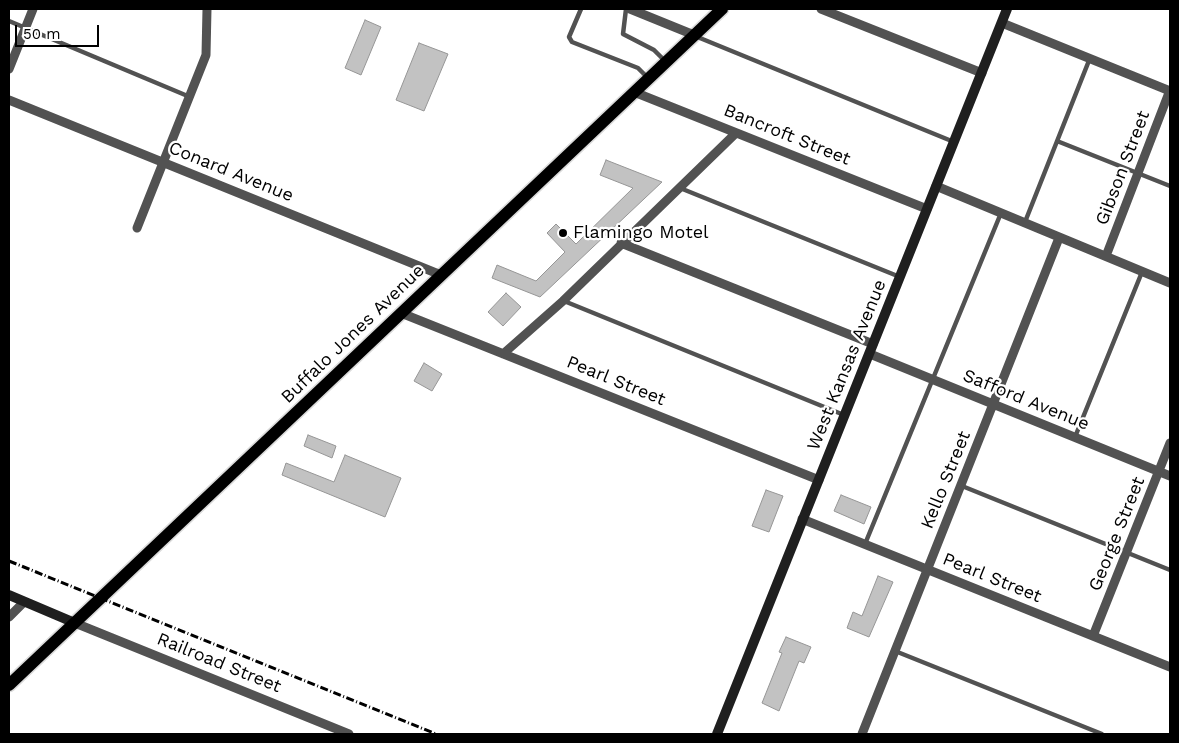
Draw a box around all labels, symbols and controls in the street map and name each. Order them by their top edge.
scale bar [18,15,101,47]
text: 50 m [23,25,60,43]
street label: Bancroft Street [720,100,854,170]
street label: Gibson Street [1091,108,1155,228]
street label: Conard Avenue [165,137,297,207]
place label: Flamingo Motel [573,222,709,244]
marker: Flamingo Motel [557,227,569,239]
street label: Buffalo Jones Avenue [277,260,429,408]
street label: West Kansas Avenue [803,277,891,453]
street label: Pearl Street [563,351,669,411]
street label: Safford Avenue [960,365,1092,435]
street label: Kello Street [917,428,975,532]
street label: George Street [1084,474,1150,594]
street label: Pearl Street [939,548,1045,608]
street label: Railroad Street [154,628,284,698]

